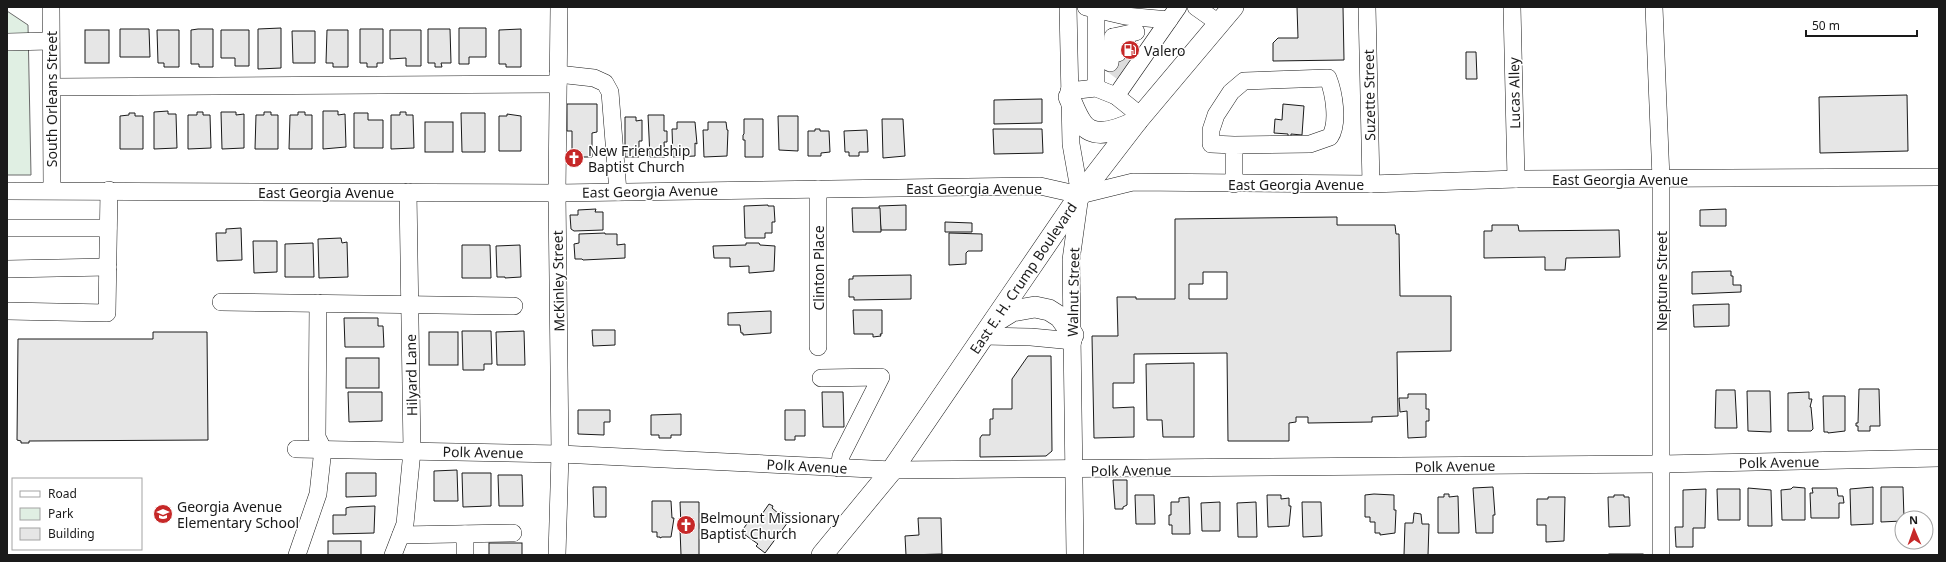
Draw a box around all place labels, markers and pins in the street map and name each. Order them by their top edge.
fuel station icon: Valero [1119,39,1141,61]
place label: Valero [1144,41,1185,60]
place label: New Friendship Baptist Church [588,141,690,176]
church icon: New Friendship Baptist Church [563,147,585,169]
place label: Georgia Avenue Elementary School [177,497,299,532]
school or university icon: Georgia Avenue Elementary School [152,503,174,525]
place label: Belmount Missionary Baptist Church [700,508,840,543]
church icon: Belmount Missionary Baptist Church [675,514,697,536]

